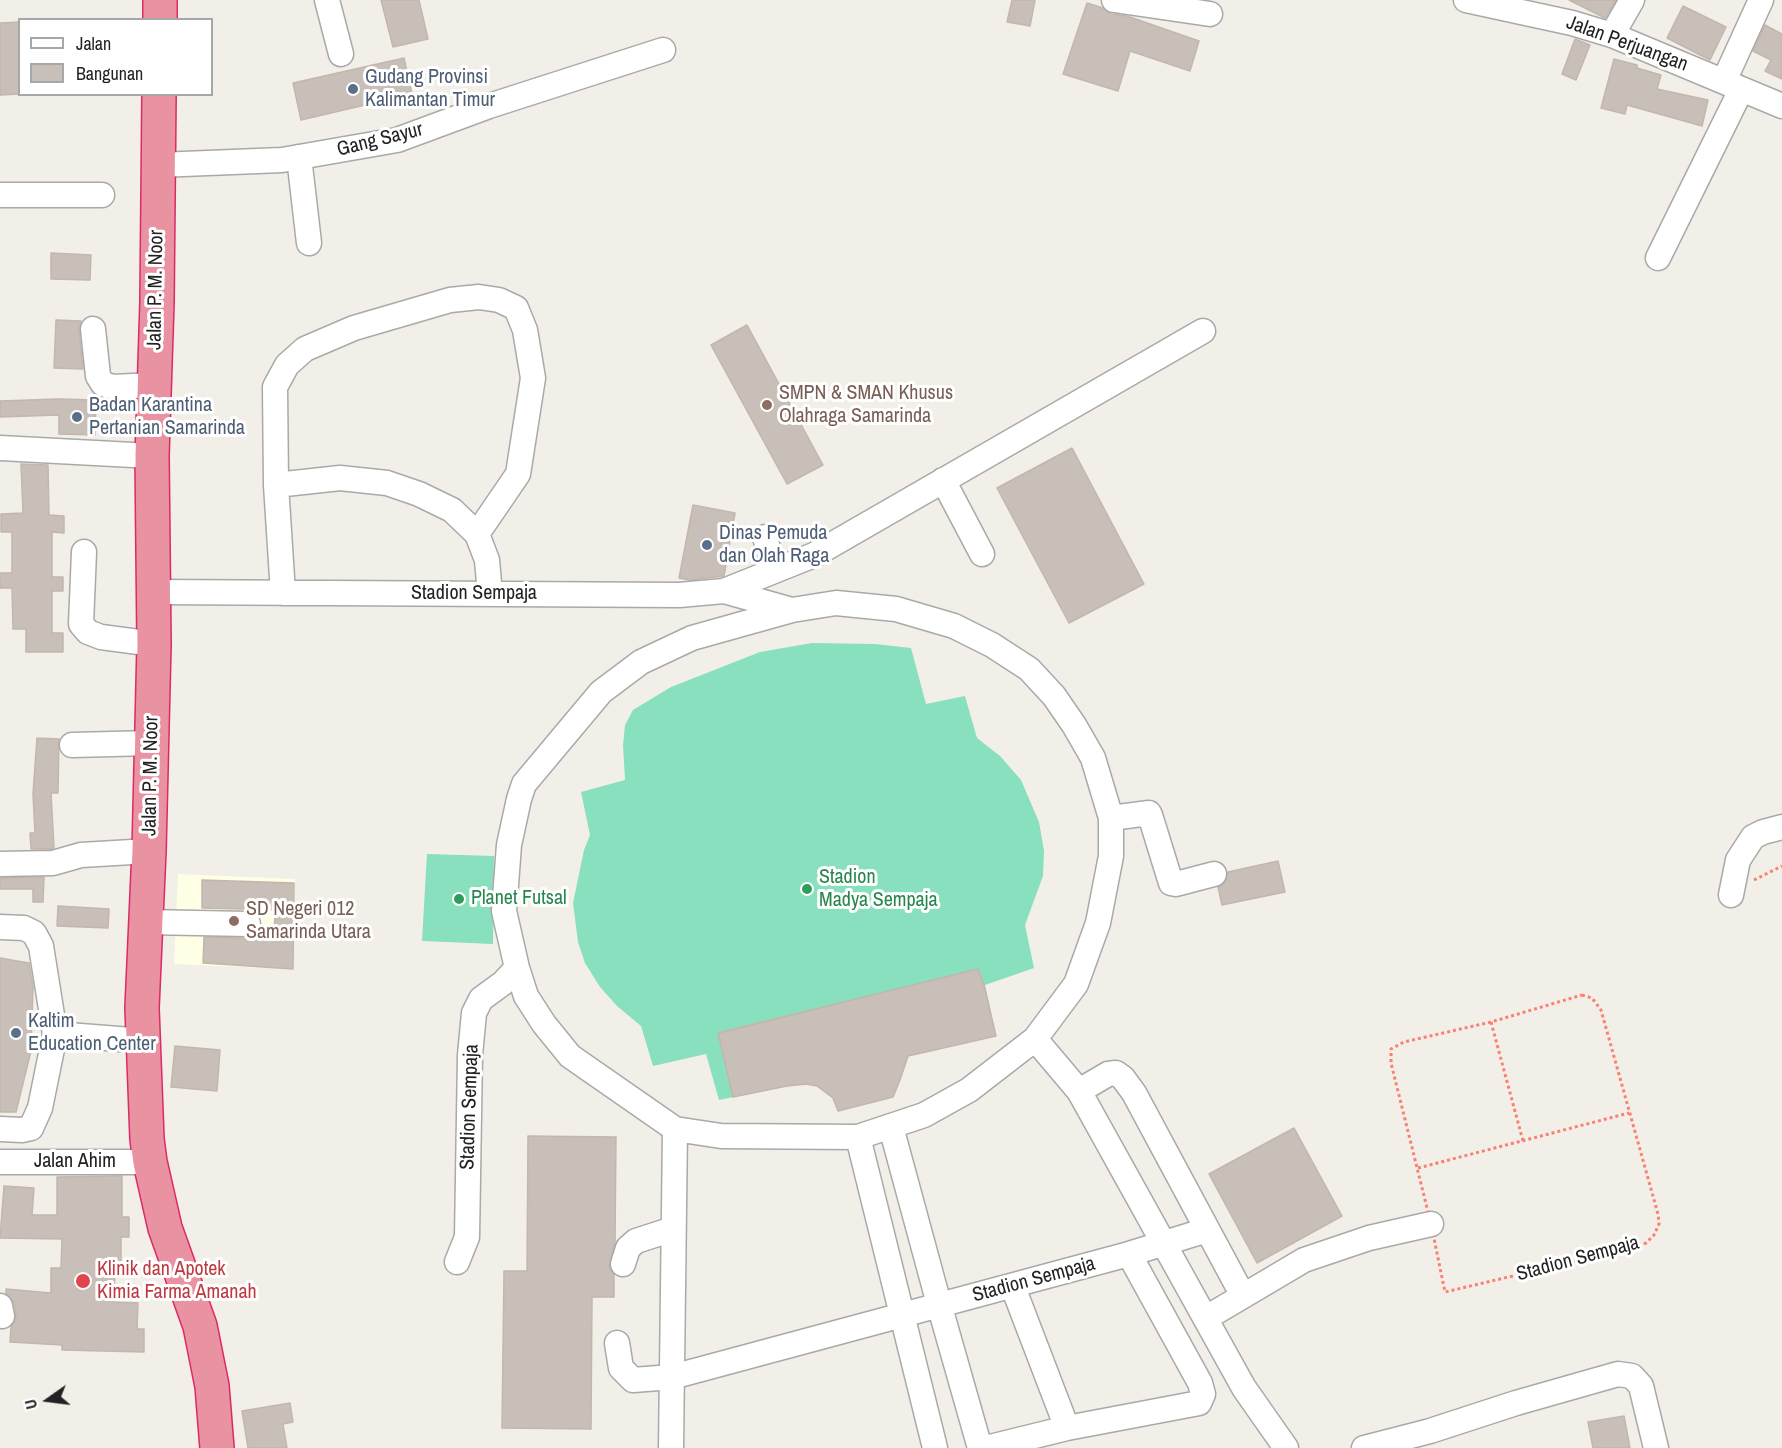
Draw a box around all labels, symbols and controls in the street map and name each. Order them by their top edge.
street label: Jalan Perjuangan [1563,11,1691,77]
legend [18,18,213,96]
text: Jalan [76,31,111,56]
text: Bangunan [76,61,143,86]
place label: Gudang Provinsi Kalimantan Timur [365,66,495,113]
marker: Gudang Provinsi Kalimantan Timur [346,82,360,96]
street label: Gang Sayur [335,118,425,162]
street label: Jalan P. M. Noor [143,230,169,350]
place label: SMPN & SMAN Khusus Olahraga Samarinda [779,382,953,429]
place label: Badan Karantina Pertanian Samarinda [89,394,245,441]
marker: SMPN & SMAN Khusus Olahraga Samarinda [760,398,774,412]
marker: Badan Karantina Pertanian Samarinda [70,410,84,424]
place label: Dinas Pemuda dan Olah Raga [719,522,829,569]
marker: Dinas Pemuda dan Olah Raga [700,538,714,552]
street label: Stadion Sempaja [411,582,537,606]
street label: Jalan P. M. Noor [138,716,164,836]
place label: Stadion Madya Sempaja [819,866,937,913]
marker: Stadion Madya Sempaja [800,882,814,896]
place label: Planet Futsal [471,887,567,911]
marker: Planet Futsal [452,892,466,906]
place label: SD Negeri 012 Samarinda Utara [246,898,371,945]
marker: SD Negeri 012 Samarinda Utara [227,914,241,928]
place label: Kaltim Education Center [28,1010,156,1057]
marker: Kaltim Education Center [9,1026,23,1040]
street label: Stadion Sempaja [456,1044,484,1170]
street label: Jalan Ahim [34,1150,116,1174]
street label: Stadion Sempaja [1514,1231,1642,1287]
street label: Stadion Sempaja [970,1252,1098,1308]
place label: Klinik dan Apotek Kimia Farma Amanah [97,1258,257,1305]
marker: Klinik dan Apotek Kimia Farma Amanah [74,1272,92,1290]
north arrow [18,1370,78,1430]
text: U [19,1397,42,1412]

